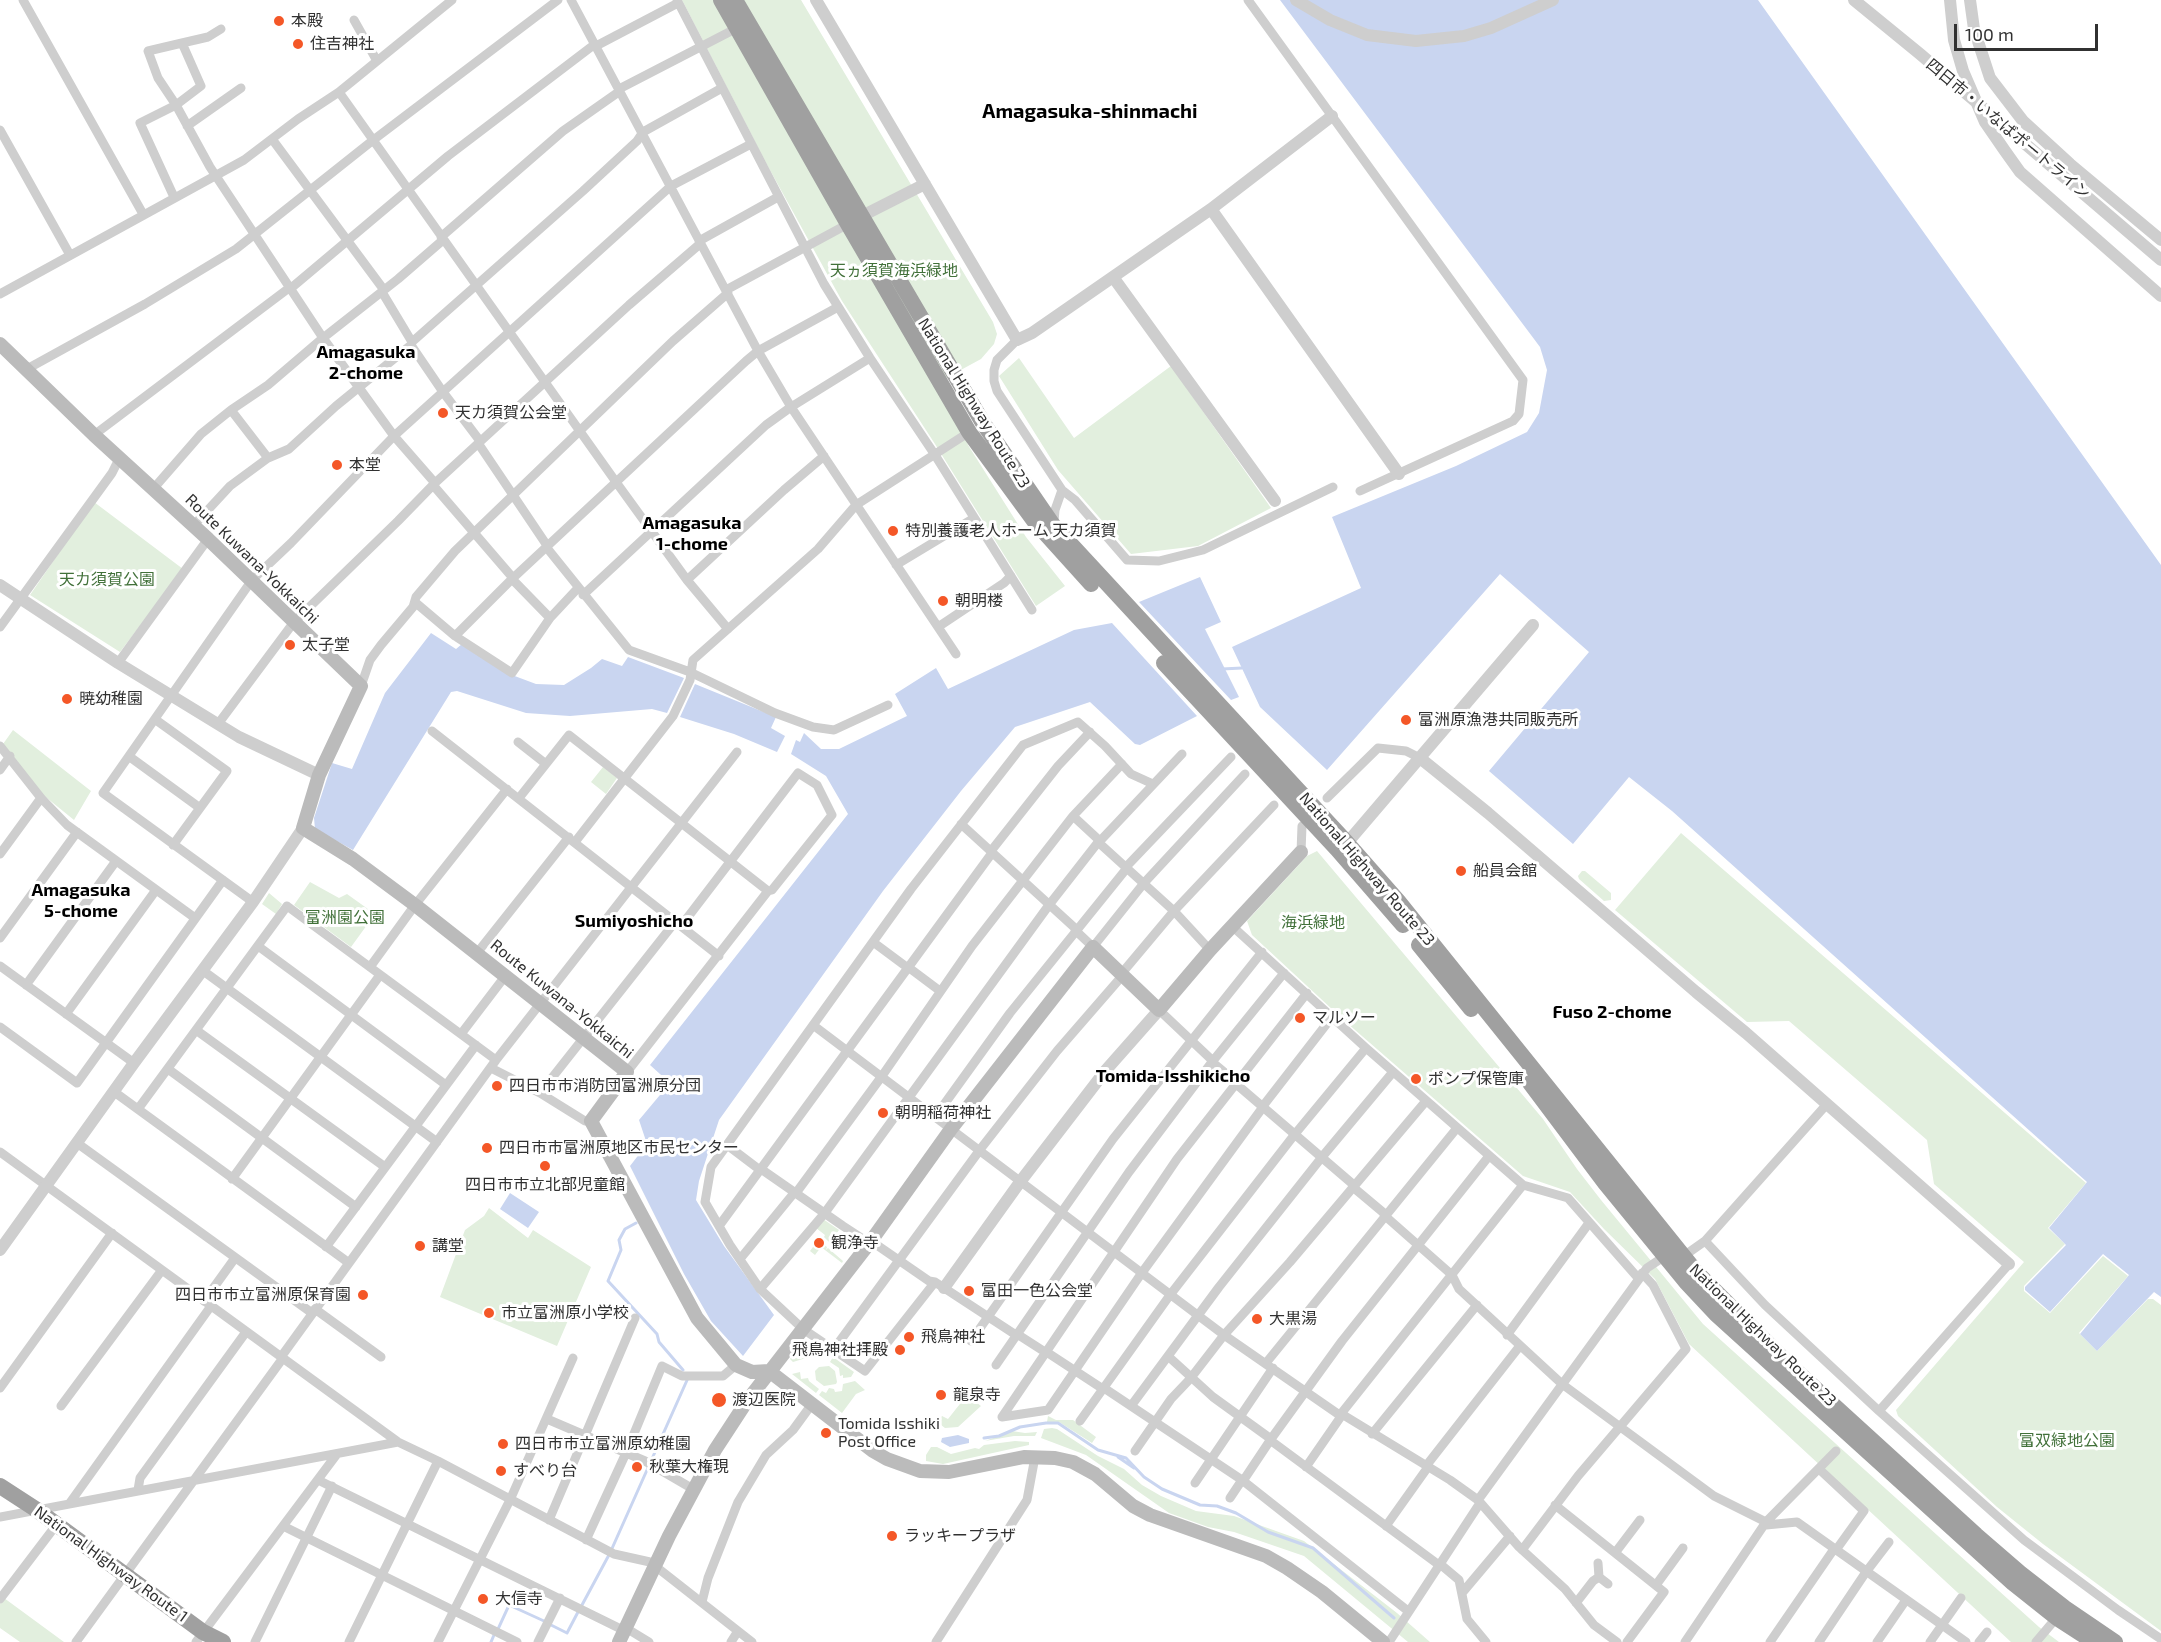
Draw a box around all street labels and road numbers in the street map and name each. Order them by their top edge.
street label: 四日市・いなばポートライン [1922,55,2094,203]
street label: National Highway Route 23 [914,315,1034,491]
street label: Route Kuwana-Yokkaichi [181,490,323,628]
street label: National Highway Route 23 [1295,789,1439,949]
street label: Route Kuwana-Yokkaichi [487,935,637,1063]
street label: National Highway Route 23 [1686,1260,1840,1410]
street label: National Highway Route 1 [30,1502,192,1626]

